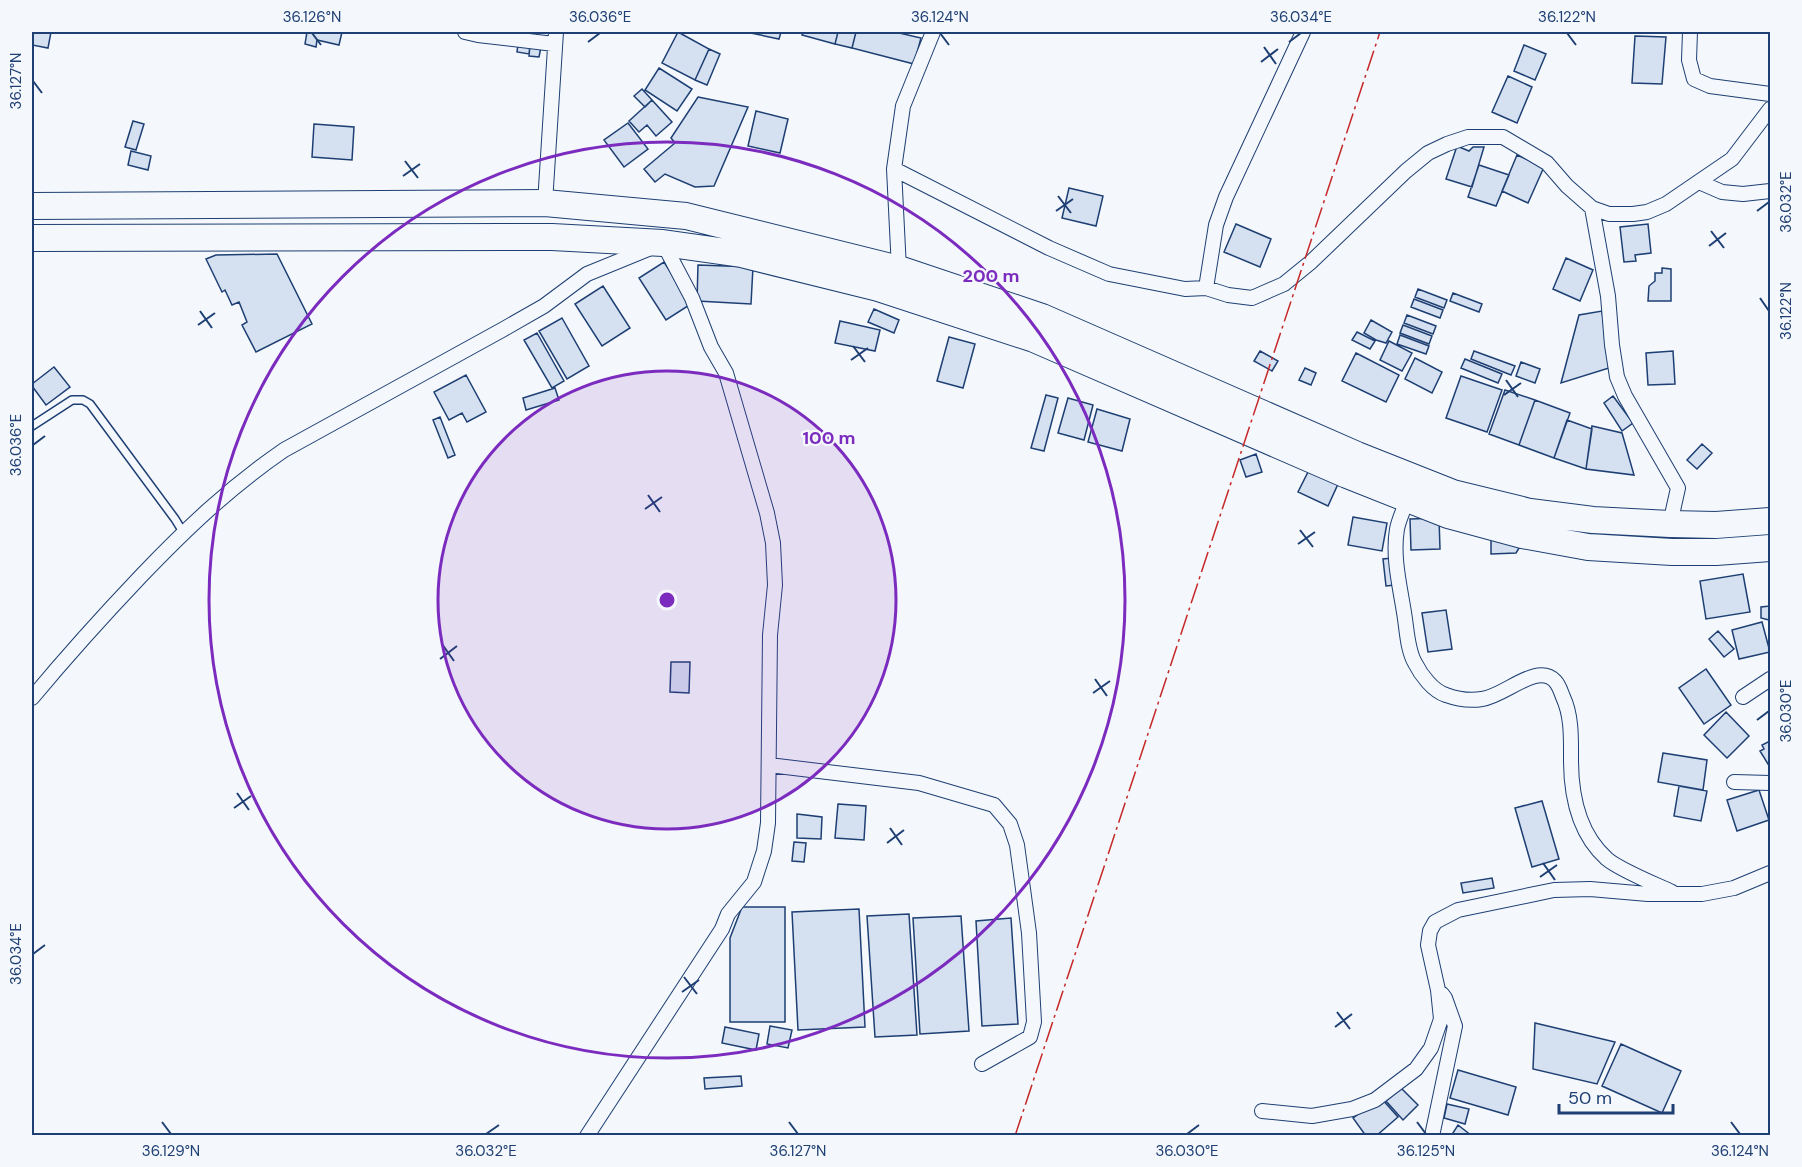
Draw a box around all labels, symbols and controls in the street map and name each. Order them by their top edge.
text: 36.126°N [283,7,341,27]
text: 36.036°E [569,7,631,27]
text: 36.124°N [911,7,969,27]
text: 36.034°E [1270,7,1332,27]
text: 36.122°N [1538,7,1596,27]
text: 36.127°N [6,53,26,109]
text: 36.032°E [1776,171,1796,233]
text: 200 m [963,264,1019,288]
text: 36.122°N [1776,282,1796,340]
text: 36.036°E [6,414,26,476]
text: 100 m [802,426,856,450]
centre of rings [657,590,677,610]
text: 36.030°E [1776,679,1796,743]
text: 36.034°E [6,923,26,985]
scale bar [1559,1077,1673,1115]
text: 50 m [1568,1086,1612,1110]
text: 36.129°N [142,1141,200,1161]
text: 36.032°E [455,1141,517,1161]
text: 36.127°N [770,1141,826,1161]
text: 36.030°E [1155,1141,1219,1161]
text: 36.125°N [1397,1141,1455,1161]
text: 36.124°N [1711,1141,1769,1161]

